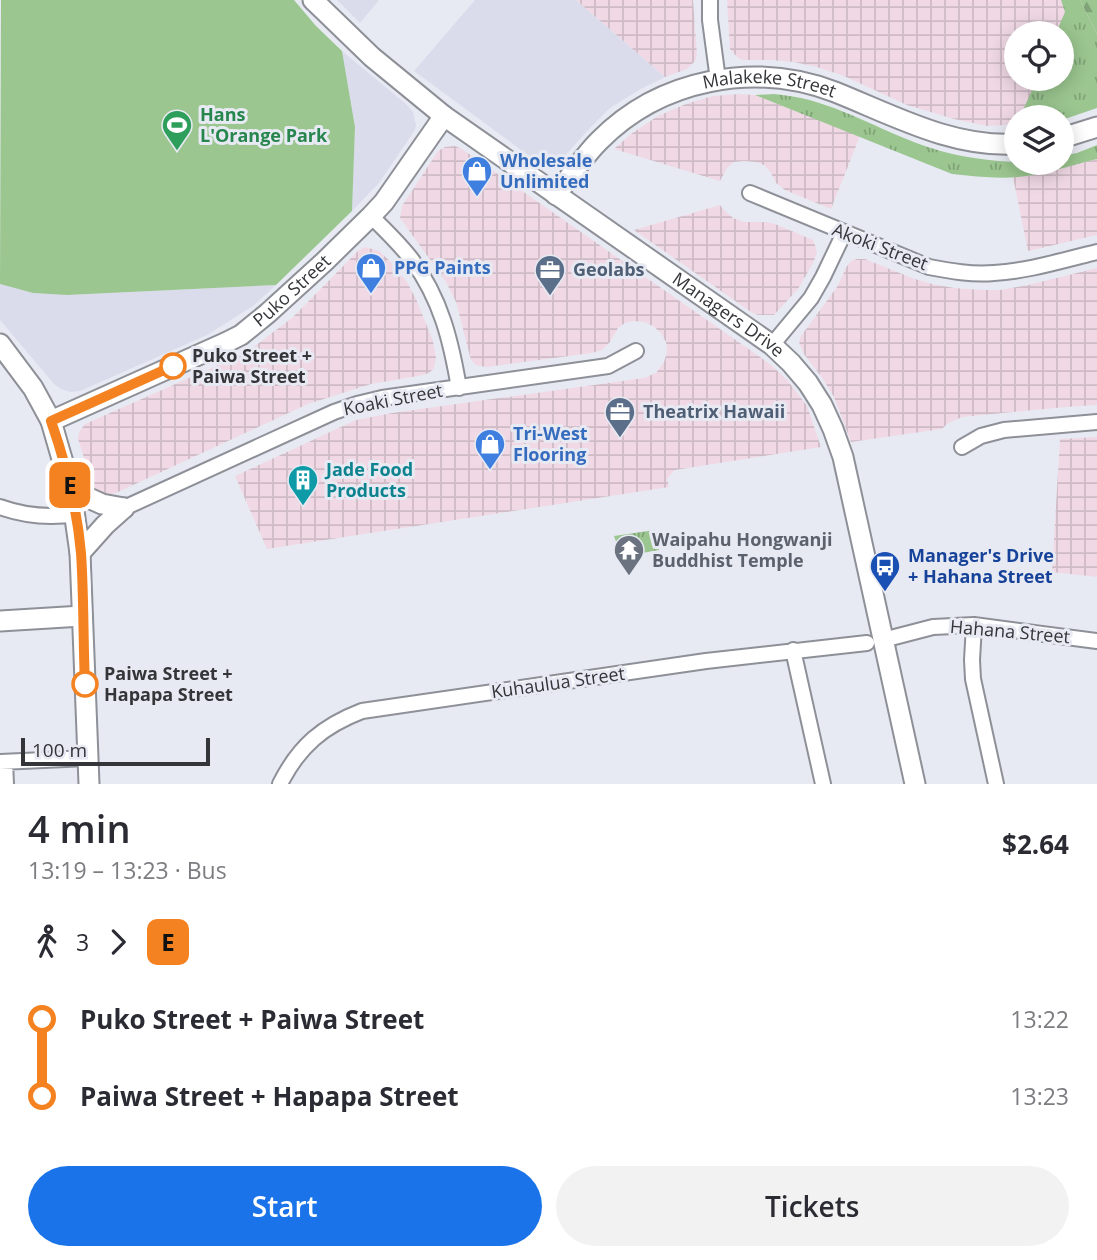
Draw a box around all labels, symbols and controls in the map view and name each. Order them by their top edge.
map controls [1004,21,1074,175]
button: locate [1004,21,1074,91]
street label: Malakeke Street [700,64,840,102]
place label: Hans L'Orange Park [200,102,328,147]
button: layers [1004,105,1074,175]
sports icon: Hans L'Orange Park [160,108,194,152]
place label: Wholesale Unlimited [500,148,592,193]
shop icon: Wholesale Unlimited [460,154,494,198]
street label: Akoki Street [829,217,932,275]
street label: Puko Street [247,249,336,332]
shop icon: PPG Paints [354,251,388,295]
office icon: Geolabs [533,253,567,297]
place label: PPG Paints [394,255,491,279]
place label: Geolabs [573,257,645,281]
street label: Managers Drive [668,266,790,362]
place label: Puko Street + Paiwa Street [192,343,312,388]
marker: Puko Street + Paiwa Street [160,353,186,379]
street label: Koaki Street [341,378,445,420]
office icon: Theatrix Hawaii [603,395,637,439]
place label: Theatrix Hawaii [643,399,785,423]
place label: Tri-West Flooring [513,421,588,466]
shop icon: Tri-West Flooring [473,427,507,471]
place label: Jade Food Products [324,457,413,502]
line badge: E [47,462,93,508]
building icon: Jade Food Products [286,463,320,507]
text: E [63,468,77,501]
place label: Waipahu Hongwanji Buddhist Temple [652,527,832,572]
temple icon: Waipahu Hongwanji Buddhist Temple [612,533,646,577]
place label: Manager's Drive + Hahana Street [908,543,1054,588]
bus stop icon: Manager's Drive + Hahana Street [868,549,902,593]
street label: Hahana Street [949,614,1071,648]
place label: Paiwa Street + Hapapa Street [104,661,233,706]
street label: Kuhaulua Street [490,661,626,703]
marker: Paiwa Street + Hapapa Street [72,671,98,697]
scale bar [21,735,210,767]
text: 100 m [32,737,87,763]
text: 4 min [28,802,131,854]
text: $2.64 [1002,826,1069,862]
text: 13:19 – 13:23 · Bus [28,854,227,886]
icon: walk [28,923,66,961]
icon: forward [99,923,137,961]
text: E [161,925,175,958]
text: 3 [76,926,89,958]
text: Puko Street + Paiwa Street [80,1001,424,1037]
text: 13:22 [1010,1003,1069,1035]
text: Paiwa Street + Hapapa Street [80,1078,459,1114]
text: 13:23 [1010,1080,1069,1112]
button: Start [28,1166,542,1246]
button: Tickets [556,1166,1069,1246]

